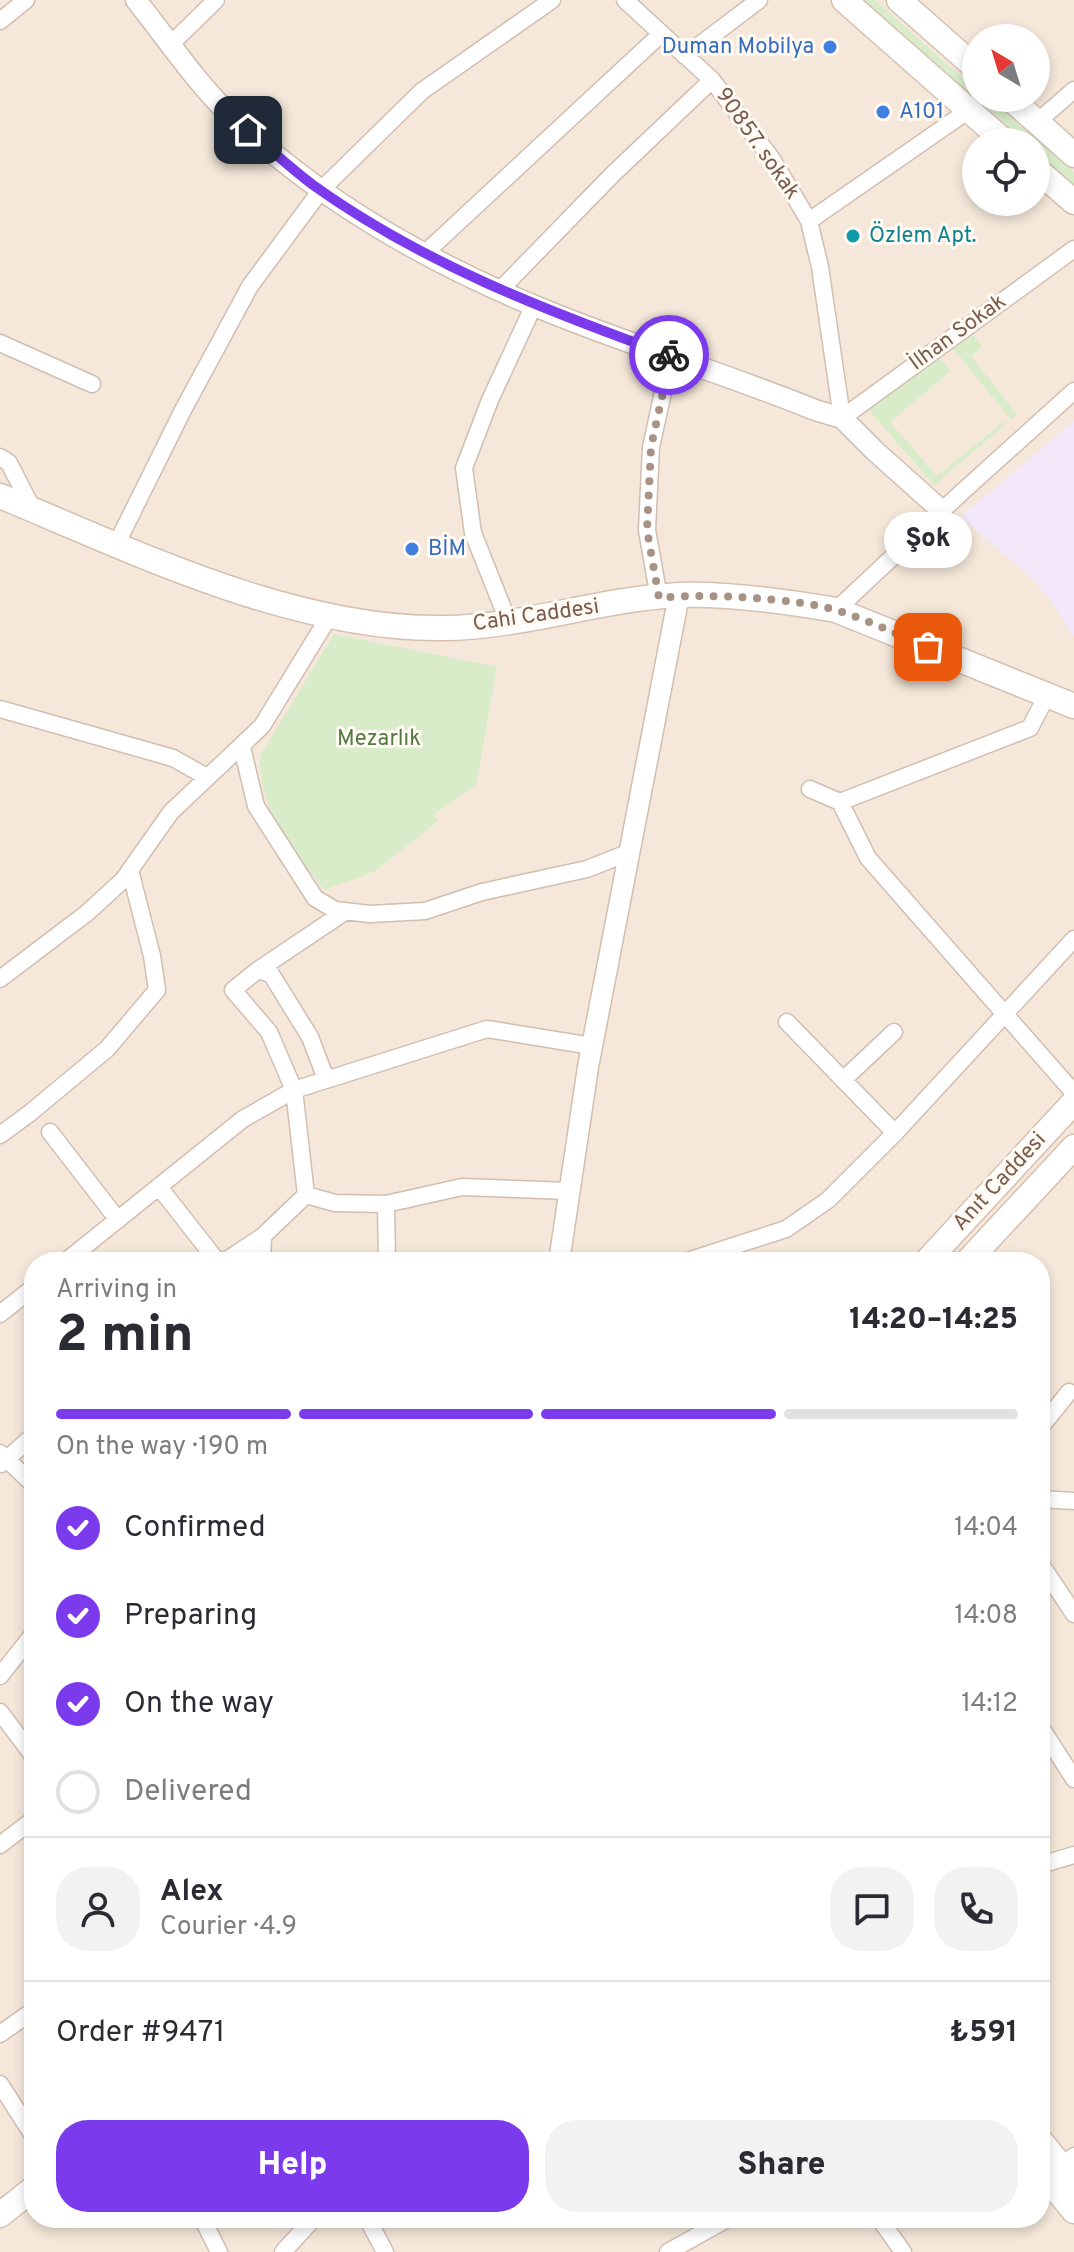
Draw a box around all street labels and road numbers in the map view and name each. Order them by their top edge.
street label: 90857. sokak [709,83,805,205]
street label: İlhan Sokak [903,287,1012,377]
street label: Cahi Caddesi [471,594,601,638]
street label: Anıt Caddesi [947,1127,1053,1237]

